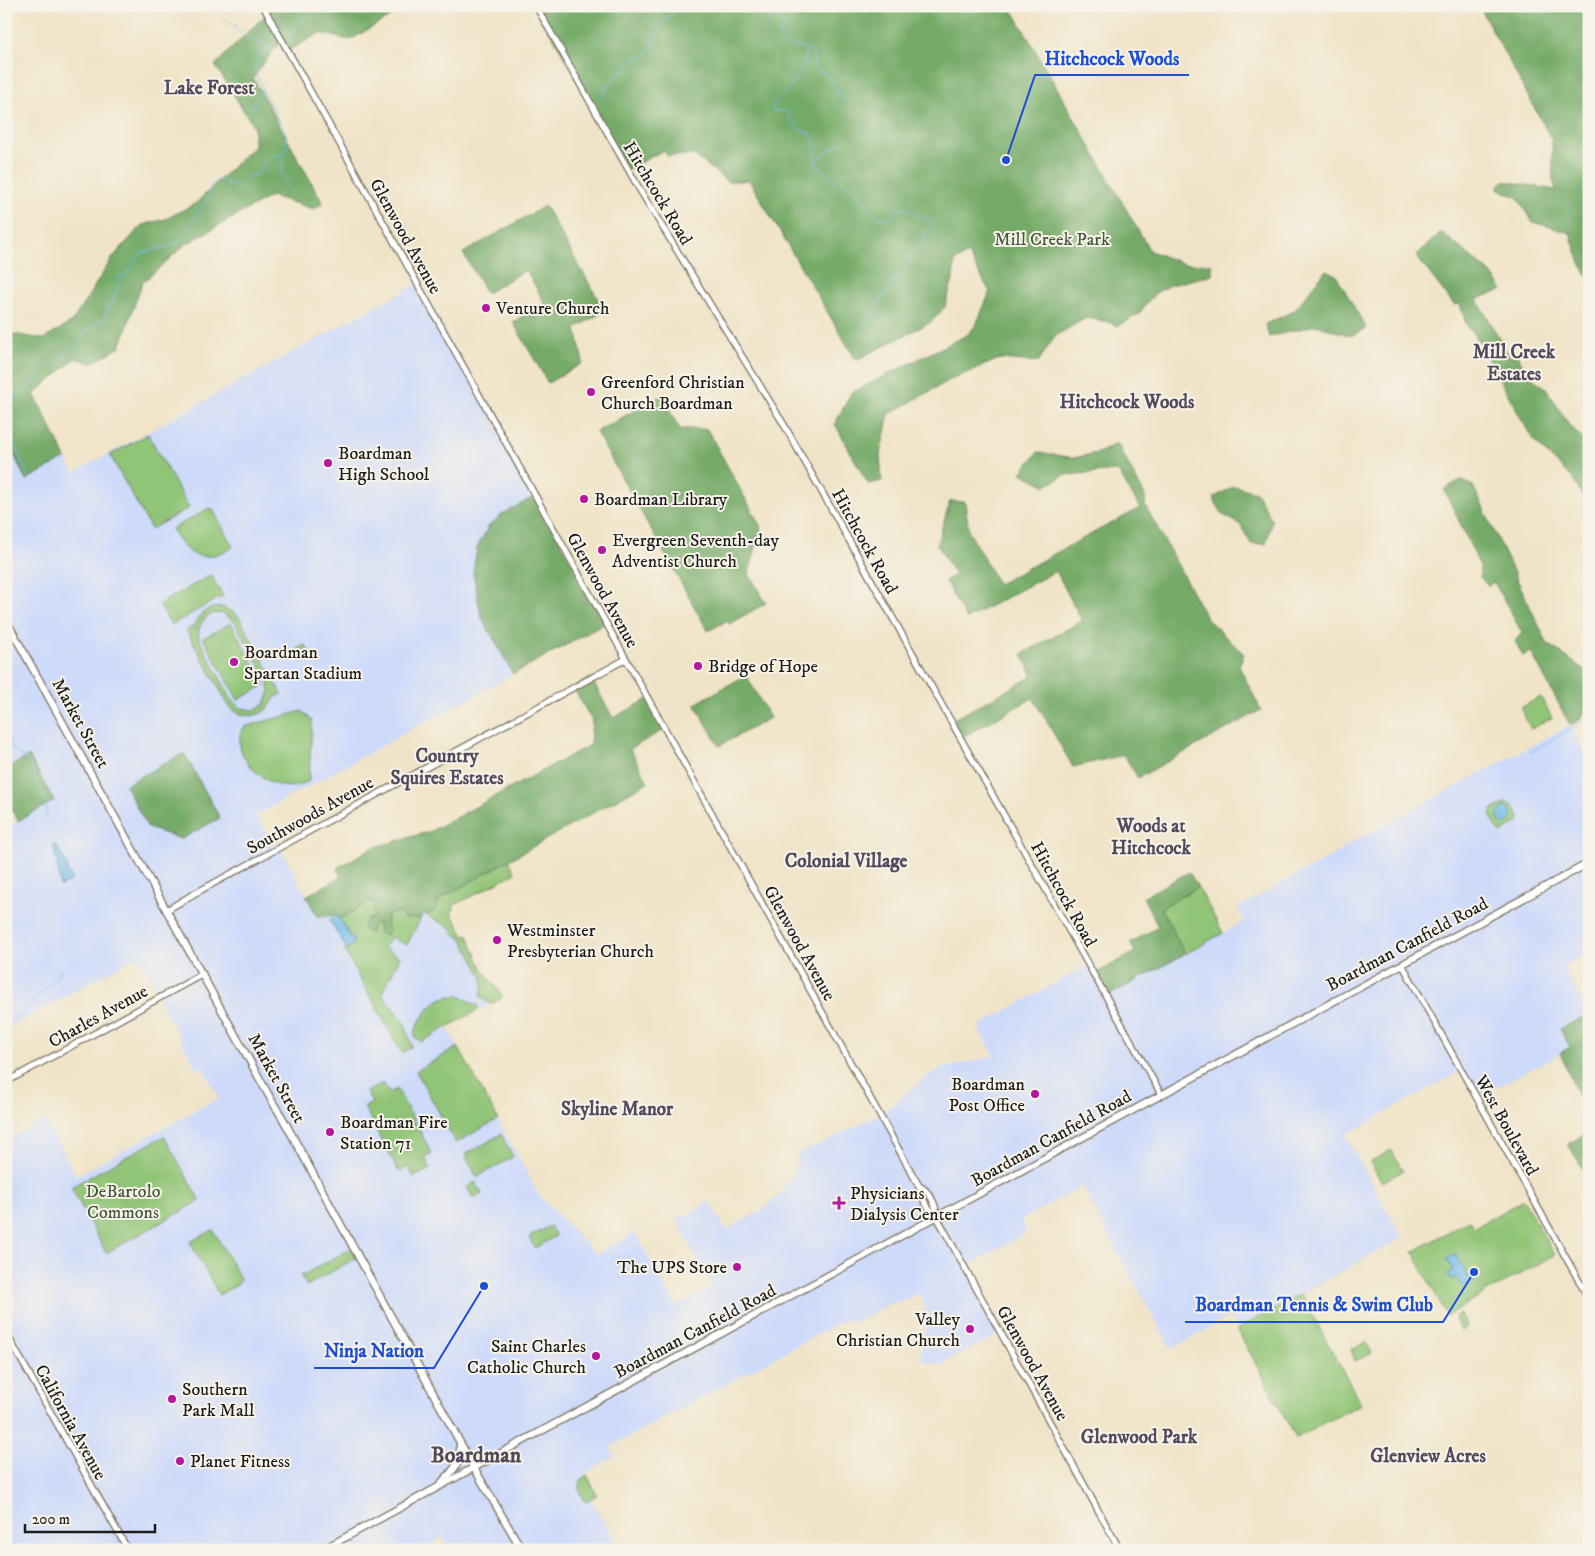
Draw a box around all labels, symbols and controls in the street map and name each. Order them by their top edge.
callout: Hitchcock Woods [1035,41,1189,75]
text: Hitchcock Woods [1045,48,1180,71]
district label: Lake Forest [164,77,255,100]
street label: Hitchcock Road [618,138,697,249]
street label: Glenwood Avenue [364,175,446,298]
park label: Mill Creek Park [994,229,1110,251]
place label: Venture Church [495,298,610,320]
marker: Venture Church [480,302,492,314]
district label: Mill Creek Estates [1473,341,1556,386]
place label: Greenford Christian Church Boardman [601,372,745,415]
marker: Greenford Christian Church Boardman [585,386,597,398]
district label: Hitchcock Woods [1060,391,1195,414]
place label: Boardman High School [338,443,430,486]
marker: Boardman High School [322,457,334,469]
street label: Hitchcock Road [826,485,902,598]
place label: Boardman Library [594,489,728,511]
marker: Boardman Library [578,493,590,505]
street label: Glenwood Avenue [561,529,643,652]
place label: Evergreen Seventh-day Adventist Church [612,530,780,573]
marker: Evergreen Seventh-day Adventist Church [596,544,608,556]
place label: Boardman Spartan Stadium [244,642,362,685]
marker: Boardman Spartan Stadium [228,656,240,668]
place label: Bridge of Hope [708,656,818,678]
marker: Bridge of Hope [692,660,704,672]
street label: Market Street [46,675,114,772]
district label: Country Squires Estates [390,745,504,791]
street label: Southwoods Avenue [243,772,378,860]
district label: Woods at Hitchcock [1111,815,1192,860]
street label: Hitchcock Road [1025,838,1101,951]
district label: Colonial Village [785,850,907,873]
street label: Glenwood Avenue [758,882,840,1005]
street label: Boardman Canfield Road [1323,893,1492,997]
place label: Westminster Presbyterian Church [506,920,654,963]
marker: Westminster Presbyterian Church [491,934,503,946]
street label: Charles Avenue [45,981,152,1053]
street label: Market Street [242,1030,310,1127]
street label: West Boulevard [1469,1070,1543,1180]
place label: Boardman Post Office [949,1074,1026,1117]
street label: Boardman Canfield Road [967,1086,1136,1192]
marker: Boardman Post Office [1029,1088,1041,1100]
district label: Skyline Manor [561,1098,674,1121]
place label: Boardman Fire Station 71 [340,1112,448,1155]
marker: Boardman Fire Station 71 [324,1126,336,1138]
park label: DeBartolo Commons [85,1181,161,1224]
place label: Physicians Dialysis Center [850,1183,959,1226]
marker: Physicians Dialysis Center [832,1196,846,1210]
place label: The UPS Store [617,1257,727,1279]
marker: The UPS Store [731,1261,743,1273]
street label: Boardman Canfield Road [611,1280,780,1384]
callout: Boardman Tennis & Swim Club [1185,1288,1443,1322]
text: Boardman Tennis & Swim Club [1195,1294,1433,1317]
street label: Glenwood Avenue [991,1302,1073,1425]
place label: Valley Christian Church [836,1309,961,1352]
marker: Valley Christian Church [964,1323,976,1335]
callout: Ninja Nation [314,1334,434,1368]
place label: Saint Charles Catholic Church [467,1336,587,1379]
text: Ninja Nation [324,1340,425,1364]
marker: Saint Charles Catholic Church [590,1350,602,1362]
street label: California Avenue [29,1361,111,1484]
place label: Southern Park Mall [182,1379,255,1422]
marker: Southern Park Mall [166,1393,178,1405]
district label: Glenwood Park [1081,1426,1198,1449]
district label: Boardman [431,1442,522,1469]
district label: Glenview Acres [1370,1445,1486,1468]
place label: Planet Fitness [190,1451,290,1473]
marker: Planet Fitness [174,1455,186,1467]
scale bar [25,1501,155,1533]
text: 200 m [32,1510,70,1529]

